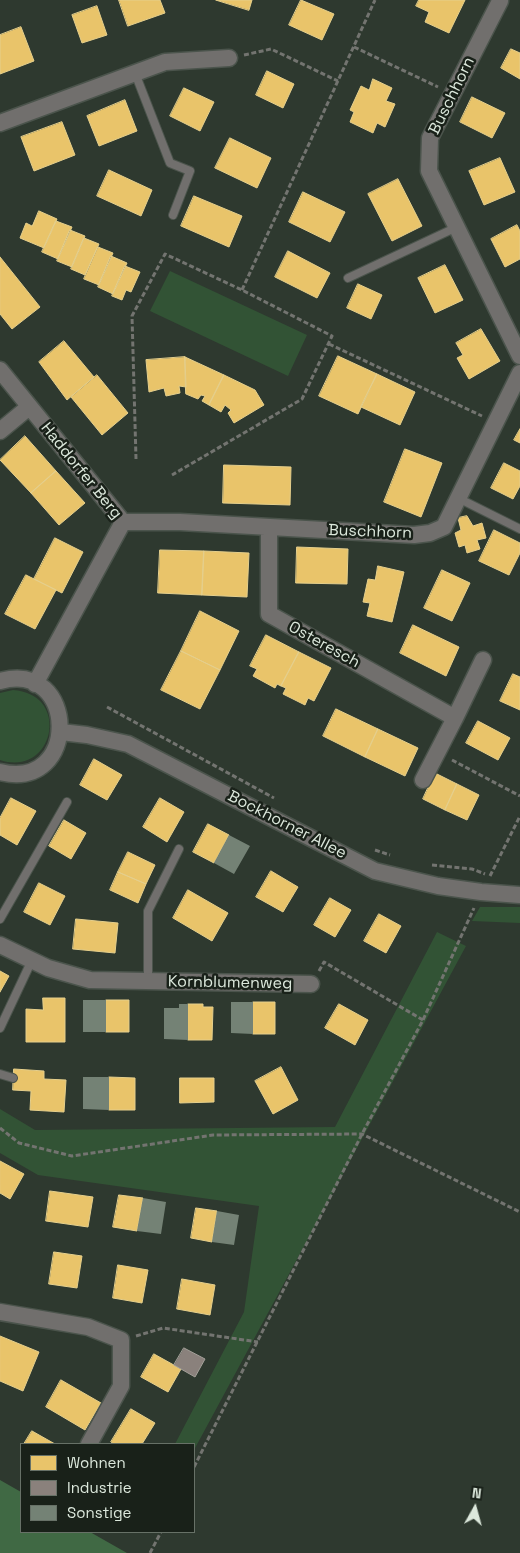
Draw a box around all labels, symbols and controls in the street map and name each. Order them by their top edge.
street label: Buschhorn [425,54,479,138]
street label: Haddorfer Berg [36,419,126,523]
street label: Buschhorn [328,521,412,543]
street label: Osteresch [285,618,363,672]
street label: Bockhorner Allee [224,787,350,863]
street label: Kornblumenweg [168,972,292,994]
legend [20,1443,195,1533]
text: Wohnen [67,1453,126,1472]
text: Industrie [67,1478,132,1497]
north arrow [450,1483,500,1533]
text: N [471,1484,483,1503]
text: Sonstige [67,1503,131,1522]

